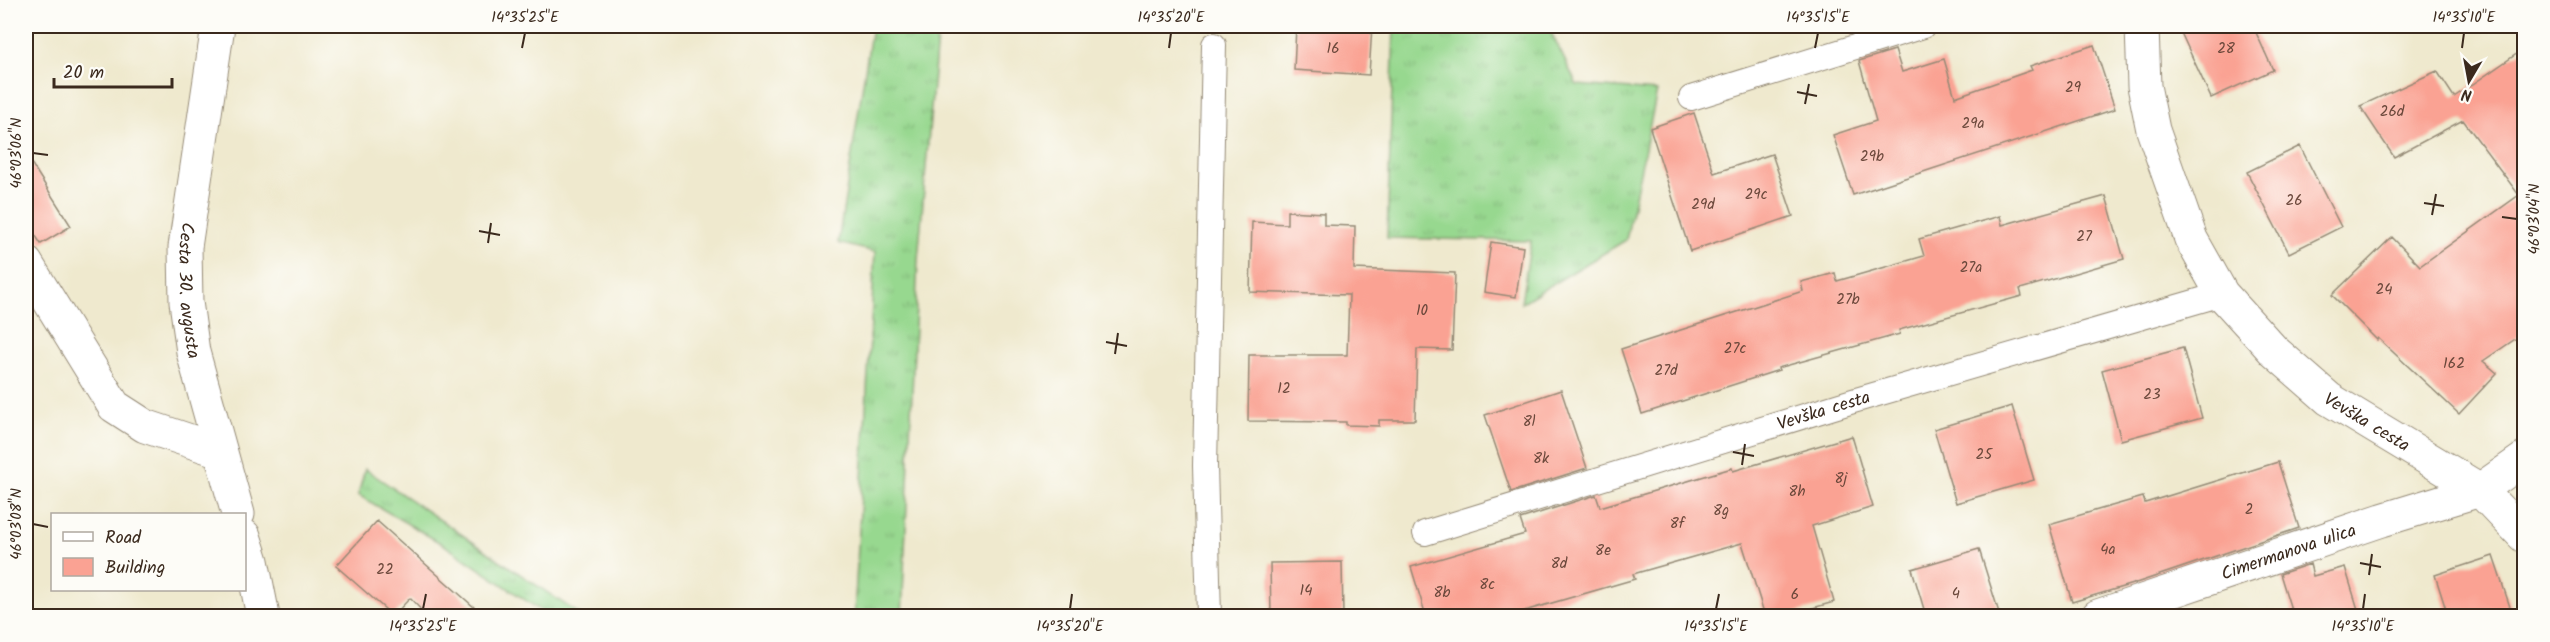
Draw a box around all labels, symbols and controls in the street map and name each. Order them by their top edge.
text: 14°35'25"E [491,6,560,30]
text: 14°35'20"E [1138,6,1206,30]
text: 14°35'15"E [1786,6,1851,30]
text: 14°35'10"E [2433,6,2497,30]
house number: 16 [1326,37,1340,61]
house number: 28 [2217,37,2236,61]
scale bar [54,51,172,89]
north arrow [2439,51,2499,111]
text: 20 m [63,59,104,88]
house number: 29 [2065,76,2082,100]
text: N [2460,81,2474,107]
house number: 26d [2380,100,2405,124]
house number: 29a [1961,112,1985,136]
text: 46°03'06"N [5,118,29,188]
house number: 29b [1860,145,1884,169]
house number: 29c [1745,183,1768,207]
text: 46°03'04"N [2523,184,2547,254]
house number: 26 [2285,189,2303,213]
house number: 29d [1691,193,1715,217]
street label: Cesta 30. avgusta [169,220,207,362]
house number: 27 [2076,225,2093,249]
house number: 27a [1960,256,1982,280]
house number: 24 [2376,278,2392,302]
house number: 27b [1836,288,1860,312]
house number: 10 [1416,299,1429,323]
house number: 27c [1724,337,1746,361]
house number: 162 [2443,352,2465,376]
house number: 27d [1654,359,1678,383]
house number: 12 [1277,377,1291,401]
house number: 23 [2143,383,2161,407]
street label: Vevška cesta [1774,384,1874,440]
street label: Vevška cesta [2317,386,2415,460]
house number: 8l [1523,410,1536,434]
house number: 25 [1976,443,1993,467]
house number: 8k [1533,447,1550,471]
house number: 8j [1835,467,1849,491]
house number: 8h [1788,480,1806,504]
text: 46°03'08"N [5,488,29,560]
house number: 2 [2245,498,2253,522]
house number: 8g [1713,499,1729,523]
house number: 8f [1670,512,1686,536]
legend [51,513,246,591]
street label: Cimermanova ulica [2217,517,2360,589]
text: Road [105,524,142,553]
house number: 4a [2100,538,2116,562]
house number: 8e [1595,539,1611,563]
house number: 8d [1551,552,1568,576]
text: Building [105,554,165,583]
house number: 22 [376,558,394,582]
house number: 8c [1479,573,1495,597]
house number: 14 [1300,579,1312,603]
house number: 8b [1434,581,1451,605]
house number: 4 [1952,582,1960,606]
house number: 6 [1791,583,1799,607]
text: 14°35'25"E [389,615,458,639]
text: 14°35'20"E [1037,615,1105,639]
text: 14°35'15"E [1684,615,1749,639]
text: 14°35'10"E [2332,615,2396,639]

